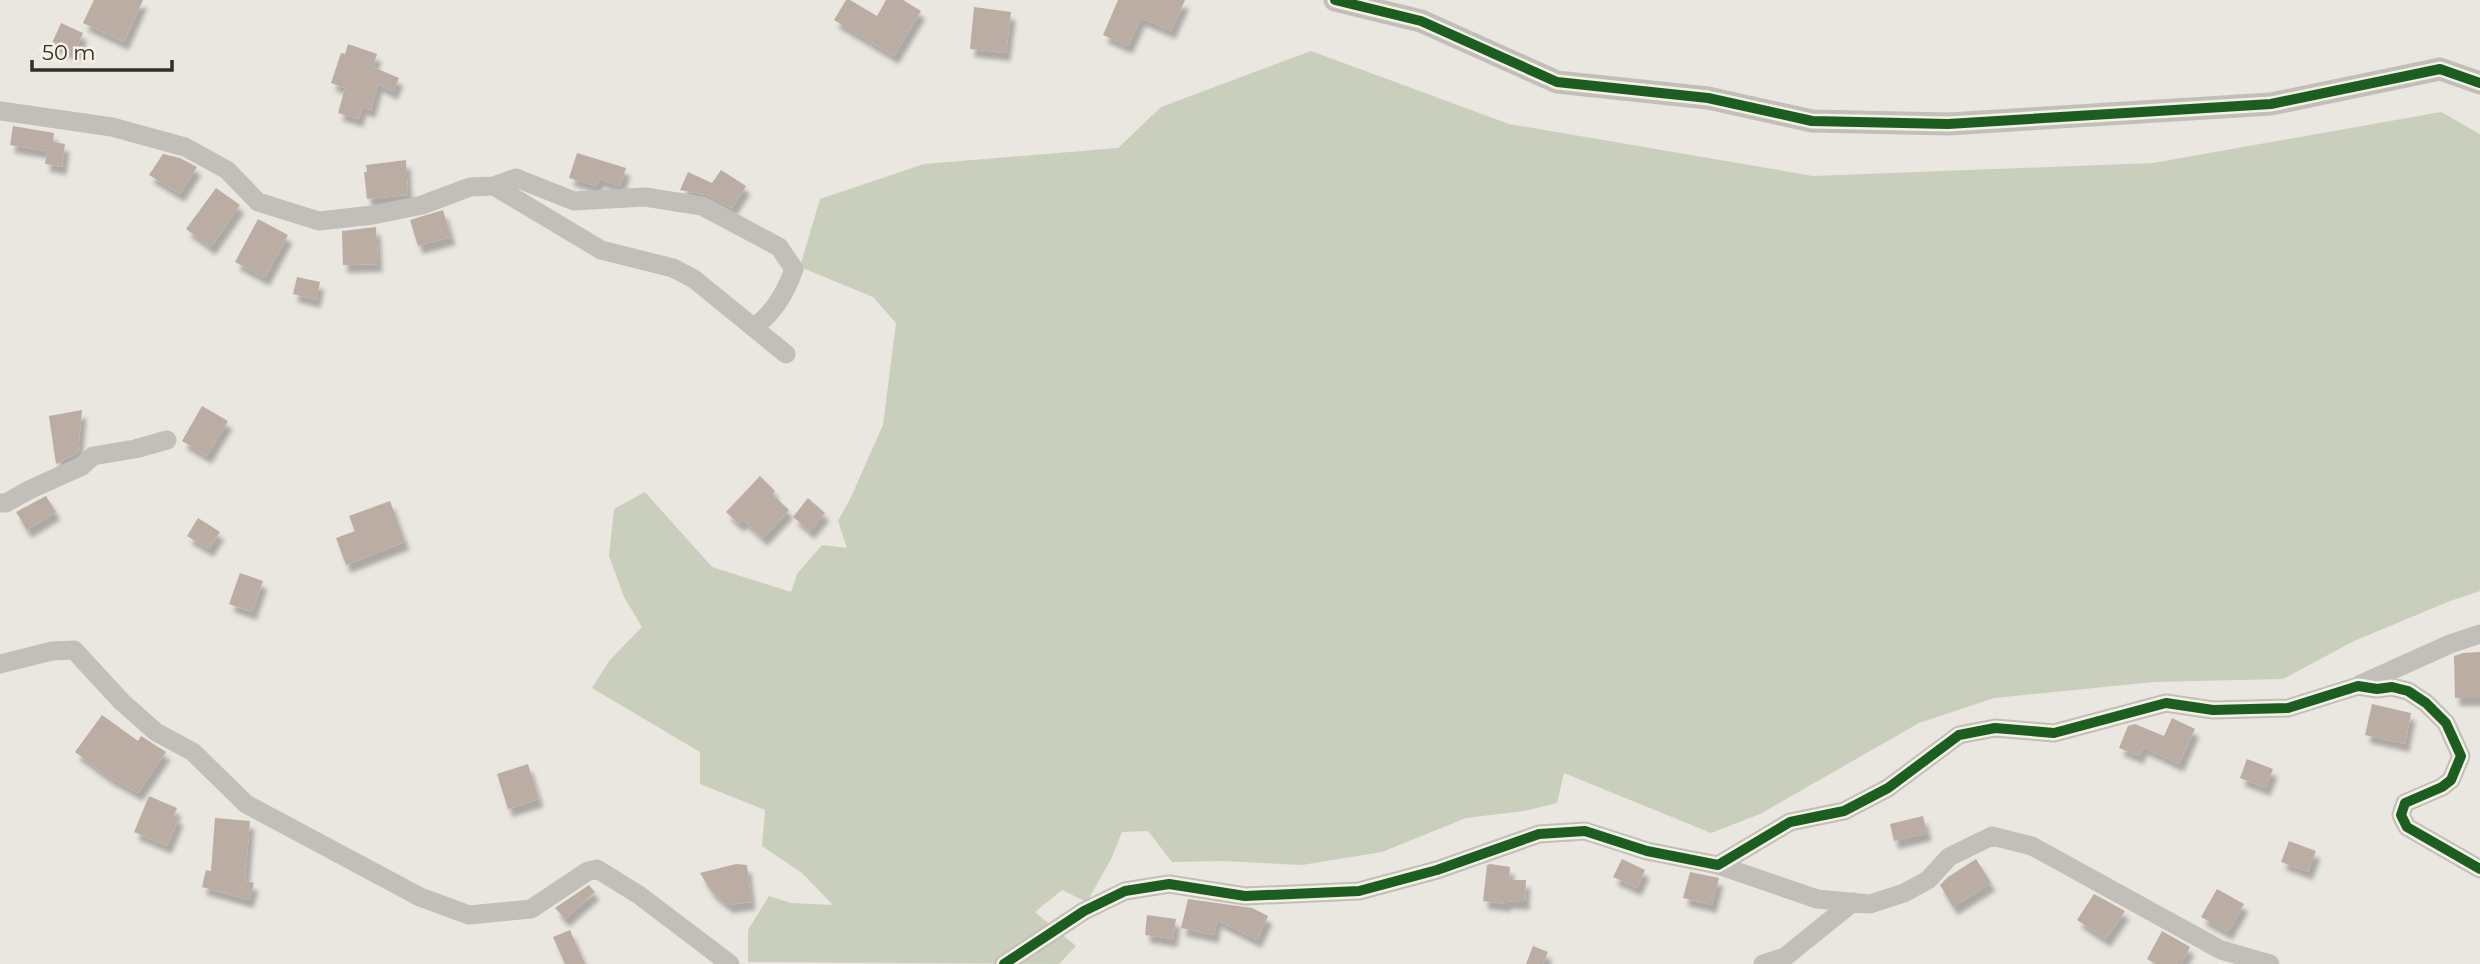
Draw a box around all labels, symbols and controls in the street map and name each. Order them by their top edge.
scale bar [32,28,172,72]
text: 50 m [42,40,96,65]

